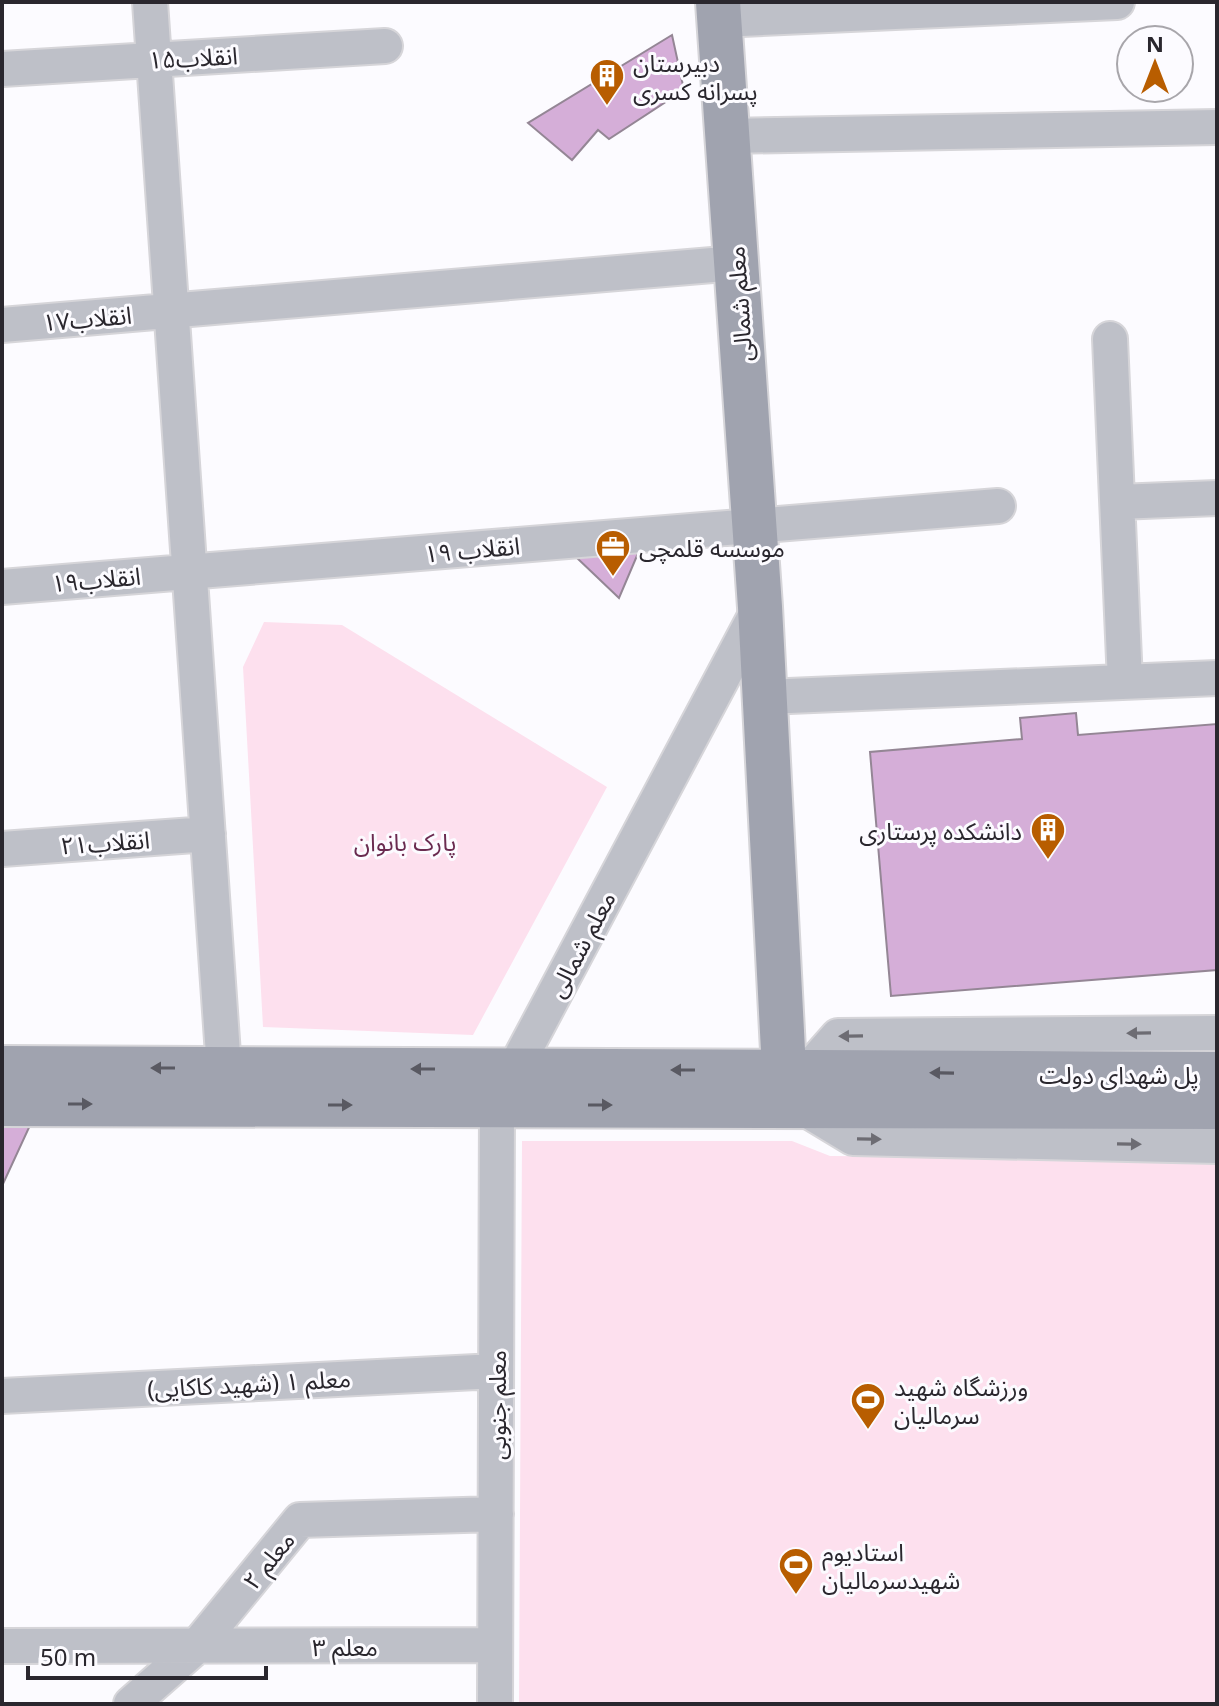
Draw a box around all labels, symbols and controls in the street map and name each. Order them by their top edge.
north arrow [1115,24,1195,104]
text: N [1146,28,1164,58]
street label: انقلاب۱۵ [147,38,239,76]
place label: دبیرستان پسرانه کسری [633,46,758,107]
building icon: دبیرستان پسرانه کسری [588,57,626,107]
street label: معلم شمالی [719,245,761,363]
street label: انقلاب۱۷ [41,298,133,338]
street label: انقلاب ۱۹ [423,528,521,570]
office icon: موسسه قلمچی [594,528,632,578]
place label: موسسه قلمچی [639,531,785,564]
street label: انقلاب۱۹ [50,559,142,599]
building icon: دانشکده پرستاری [1029,811,1067,861]
place label: دانشکده پرستاری [859,814,1022,847]
street label: انقلاب۲۱ [59,822,151,862]
park label: پارک بانوان [354,825,456,858]
street label: معلم شمالی [539,885,624,1004]
one-way arrow [1126,1027,1151,1040]
one-way arrow [838,1030,863,1043]
street label: پل شهدای دولت [1039,1058,1199,1091]
one-way arrow [150,1062,175,1074]
one-way arrow [410,1063,435,1075]
one-way arrow [670,1064,695,1076]
one-way arrow [929,1067,954,1079]
one-way arrow [68,1098,93,1110]
one-way arrow [328,1099,353,1111]
one-way arrow [588,1099,613,1111]
one-way arrow [857,1132,882,1145]
one-way arrow [1117,1138,1142,1151]
street label: معلم جنوبی [480,1350,515,1460]
street label: معلم ۱ (شهید کاکایی) [146,1361,352,1407]
place label: ورزشگاه شهید سرمالیان [894,1370,1028,1431]
sports icon: ورزشگاه شهید سرمالیان [849,1381,887,1431]
street label: معلم ۲ [234,1524,303,1597]
place label: استادیوم شهیدسرمالیان [822,1535,960,1596]
sports icon: استادیوم شهیدسرمالیان [777,1546,815,1596]
scale bar [28,1630,266,1680]
street label: معلم ۳ [312,1630,378,1665]
text: 50 m [40,1640,96,1673]

